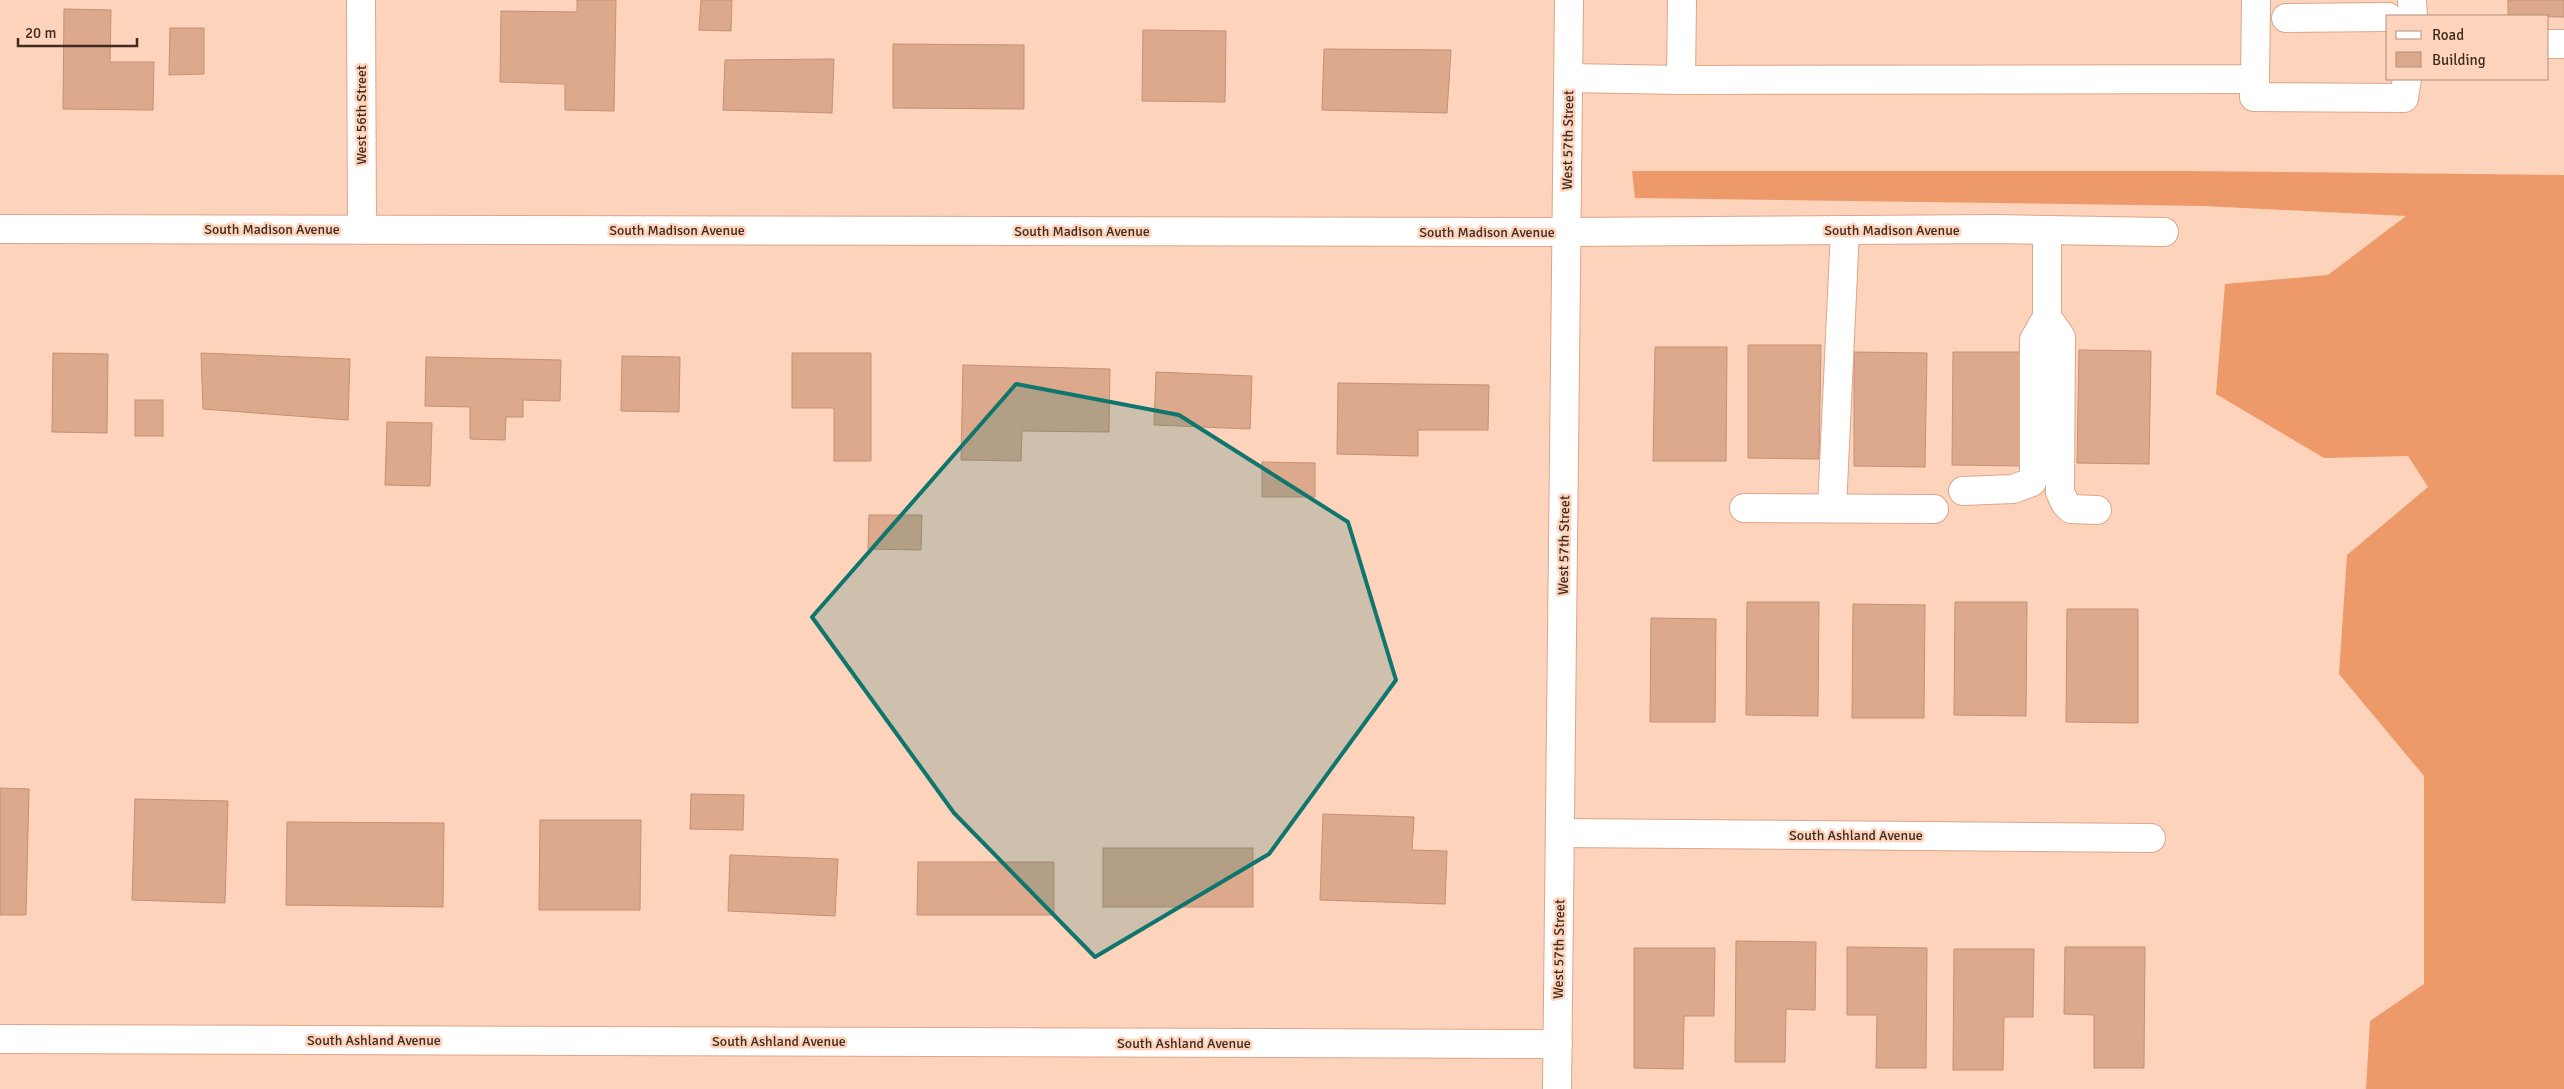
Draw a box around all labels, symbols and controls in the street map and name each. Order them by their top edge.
scale bar [18,15,136,47]
legend [2386,15,2549,80]
text: 20 m [25,24,56,42]
text: Road [2432,26,2464,44]
text: Building [2432,51,2486,69]
street label: West 56th Street [353,65,370,165]
street label: West 57th Street [1559,90,1577,190]
street label: South Madison Avenue [204,221,340,238]
street label: South Madison Avenue [609,222,745,239]
street label: South Madison Avenue [1824,222,1960,239]
street label: South Madison Avenue [1014,223,1150,240]
street label: South Madison Avenue [1419,224,1555,241]
street label: West 57th Street [1555,495,1573,595]
street label: South Ashland Avenue [1789,827,1923,844]
street label: West 57th Street [1550,899,1568,999]
street label: South Ashland Avenue [307,1032,441,1049]
street label: South Ashland Avenue [712,1033,846,1050]
street label: South Ashland Avenue [1117,1035,1251,1052]

